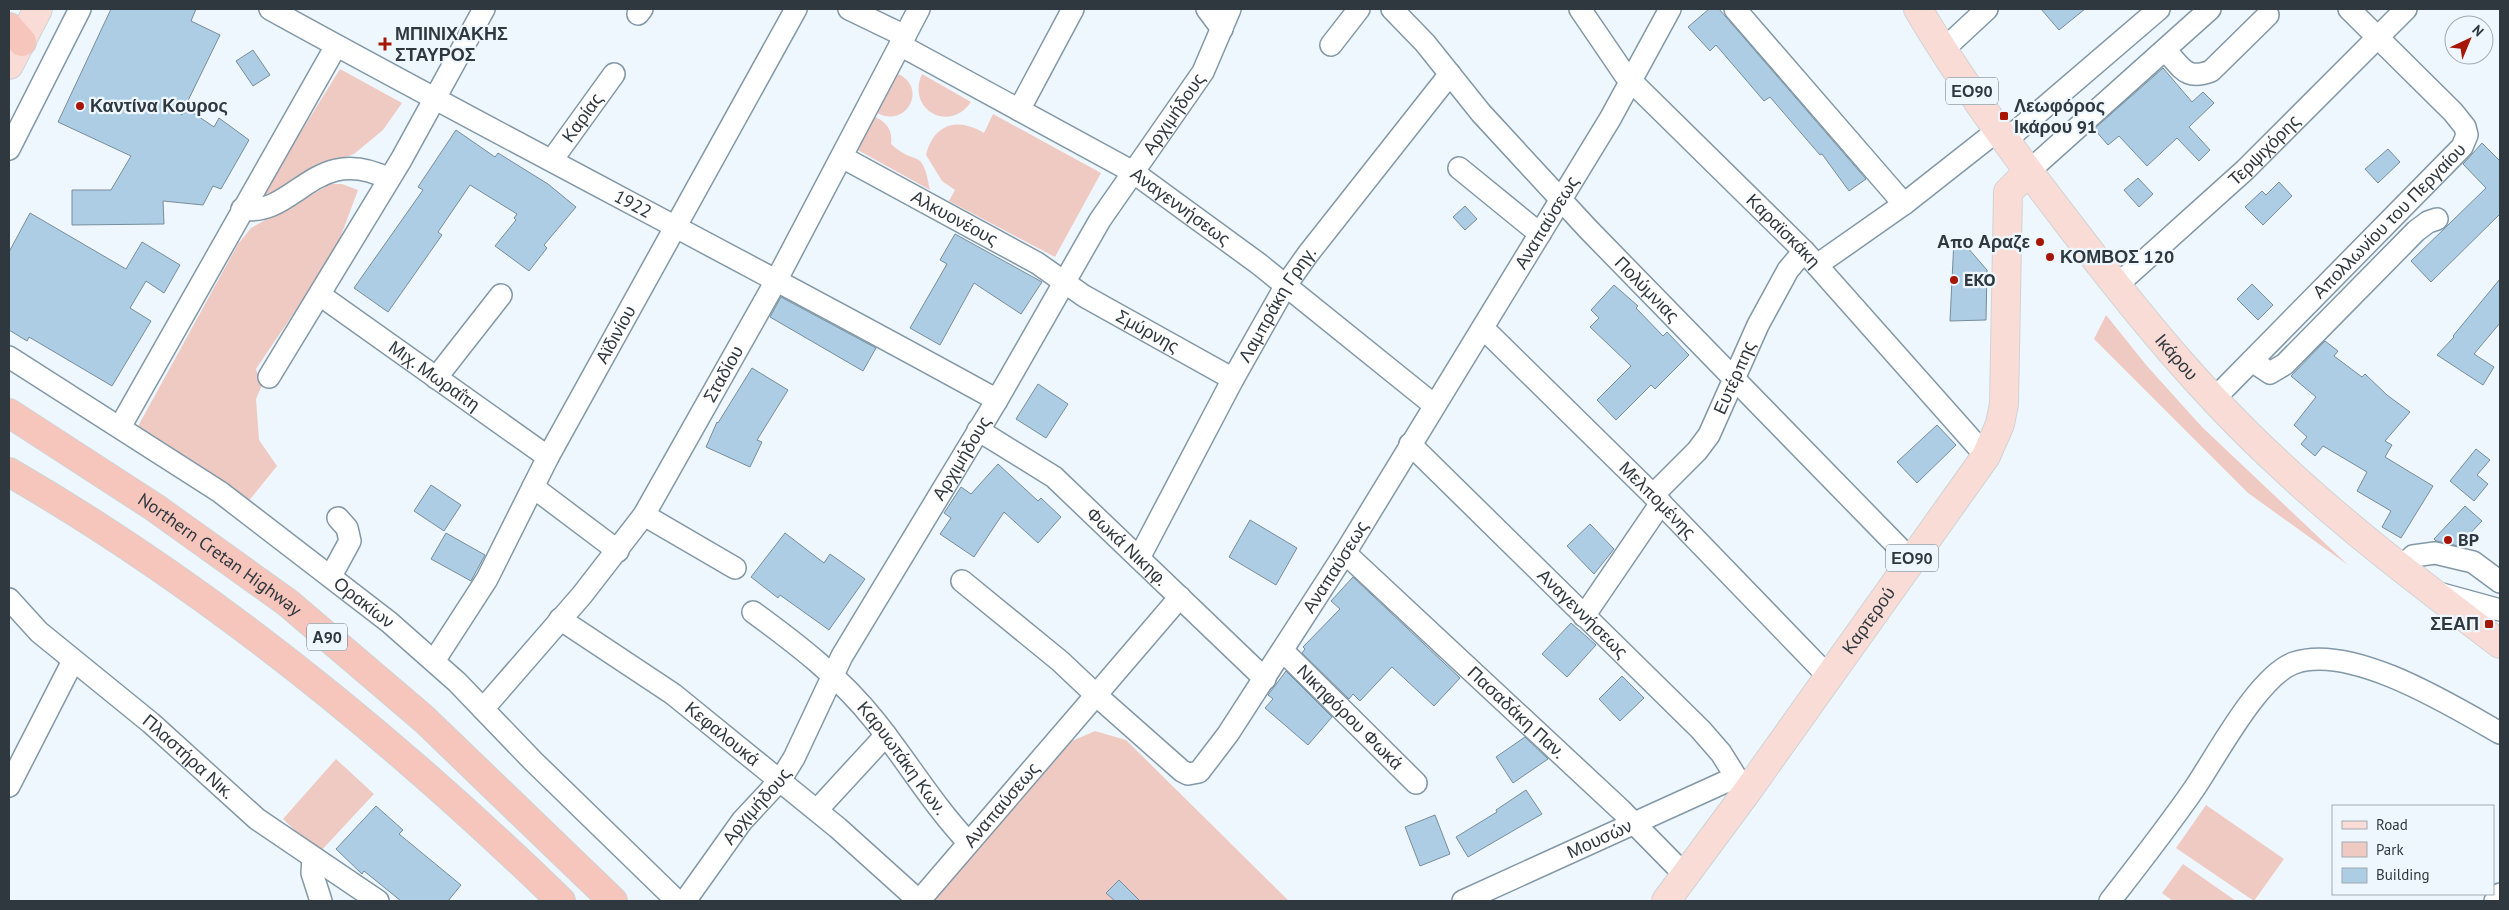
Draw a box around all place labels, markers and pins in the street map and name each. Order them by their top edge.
place label: ΜΠΙΝΙΧΑΚΗΣ ΣΤΑΥΡΟΣ [395,22,508,66]
marker: ΜΠΙΝΙΧΑΚΗΣ ΣΤΑΥΡΟΣ [379,38,391,50]
place label: Καντίνα Κουρος [90,94,228,117]
place label: Λεωφόρος Ικάρου 91 [2014,94,2105,138]
marker: Καντίνα Κουρος [74,100,86,112]
marker: Λεωφόρος Ικάρου 91 [1998,110,2010,122]
place label: Απο Αραζε [1937,230,2030,253]
marker: Απο Αραζε [2034,236,2046,248]
place label: ΚΟΜΒΟΣ 120 [2060,245,2174,268]
marker: ΚΟΜΒΟΣ 120 [2044,251,2056,263]
place label: EKO [1964,268,1996,291]
marker: EKO [1948,274,1960,286]
place label: BP [2458,528,2479,551]
marker: BP [2442,534,2454,546]
place label: ΣΕΑΠ [2430,612,2479,635]
marker: ΣΕΑΠ [2483,618,2495,630]

